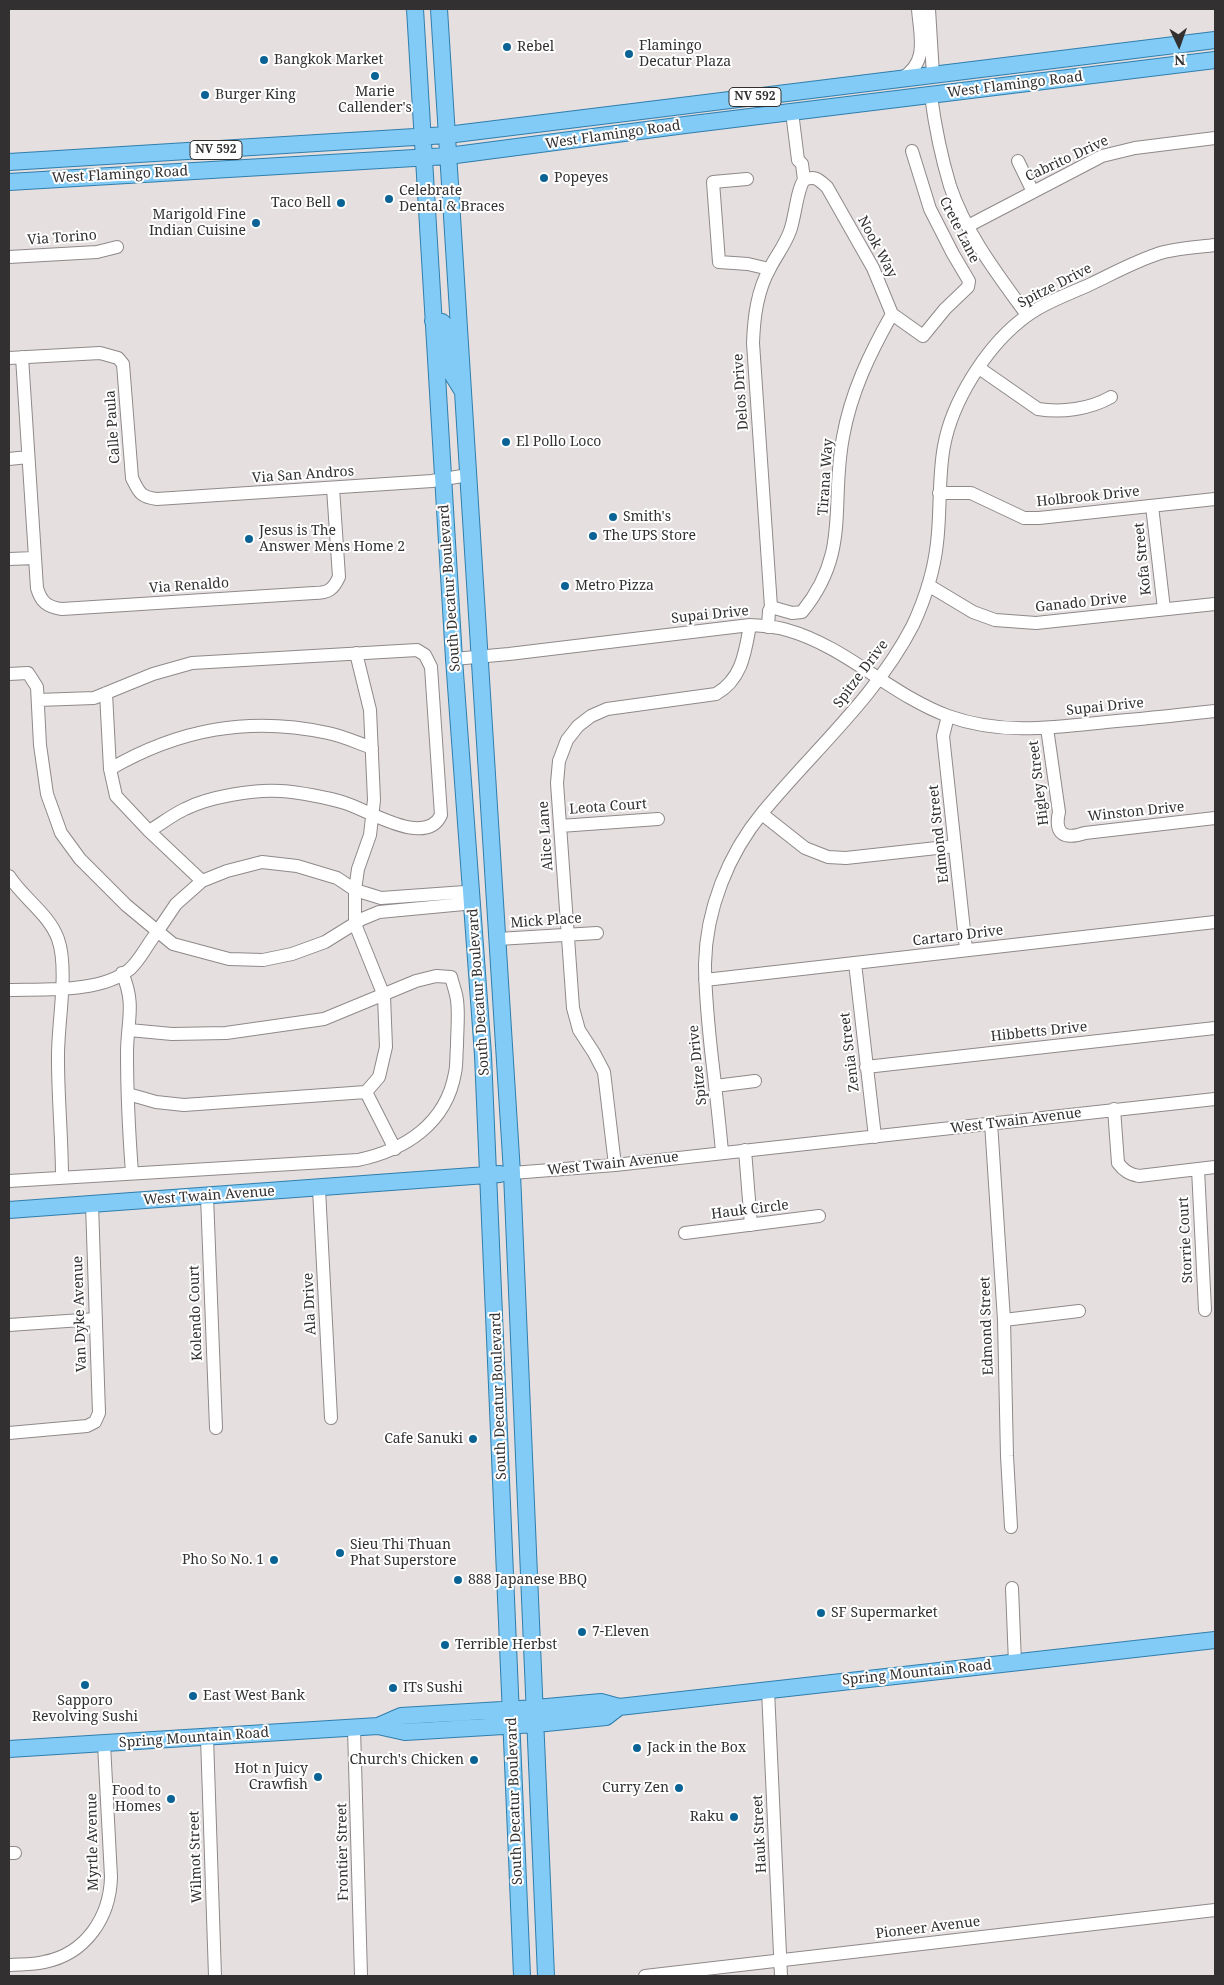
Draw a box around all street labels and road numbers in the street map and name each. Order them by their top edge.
street label: West Flamingo Road [946,68,1084,102]
road number: NV 592 [729,88,781,106]
street label: West Flamingo Road [544,117,682,153]
street label: Cabrito Drive [1023,132,1111,186]
road number: NV 592 [190,140,242,160]
street label: West Flamingo Road [51,163,189,187]
street label: Crete Lane [935,194,983,266]
street label: Nook Way [854,213,900,281]
street label: Via Torino [27,227,97,249]
street label: Spitze Drive [1015,260,1095,312]
street label: Delos Drive [730,353,752,431]
street label: Calle Paula [102,390,124,464]
street label: Tirana Way [815,438,837,516]
street label: Via San Andros [251,463,355,487]
street label: Holbrook Drive [1036,483,1140,511]
street label: South Decatur Boulevard [436,504,464,672]
street label: Kofa Street [1131,522,1155,596]
street label: Via Renaldo [148,575,230,597]
street label: Ganado Drive [1034,590,1128,616]
street label: Supai Drive [670,603,750,627]
street label: Spitze Drive [830,637,892,711]
street label: Supai Drive [1065,695,1145,719]
street label: Higley Street [1025,740,1053,826]
street label: Edmond Street [925,784,953,884]
street label: Leota Court [569,796,647,818]
street label: Winston Drive [1087,799,1185,825]
street label: Alice Lane [535,801,557,871]
street label: South Decatur Boulevard [465,908,493,1076]
street label: Mick Place [510,910,582,932]
street label: Cartaro Drive [912,922,1004,950]
street label: Zenia Street [837,1011,863,1093]
street label: Hibbetts Drive [990,1019,1088,1045]
street label: Spitze Drive [685,1024,711,1106]
street label: West Twain Avenue [950,1105,1082,1137]
street label: West Twain Avenue [547,1149,679,1179]
street label: West Twain Avenue [143,1183,275,1209]
street label: Storrie Court [1175,1196,1197,1284]
street label: Hauk Circle [710,1197,790,1223]
street label: Van Dyke Avenue [70,1256,90,1372]
street label: Kolendo Court [186,1265,206,1361]
street label: Ala Drive [300,1272,320,1336]
street label: Edmond Street [977,1276,997,1376]
street label: South Decatur Boulevard [488,1312,510,1480]
street label: Spring Mountain Road [841,1657,993,1689]
street label: South Decatur Boulevard [504,1717,526,1885]
street label: Spring Mountain Road [118,1724,270,1752]
street label: Myrtle Avenue [84,1793,102,1891]
street label: Hauk Street [750,1794,770,1874]
street label: Frontier Street [334,1803,352,1901]
street label: Wilmot Street [186,1811,206,1903]
street label: Pioneer Avenue [875,1913,981,1943]

